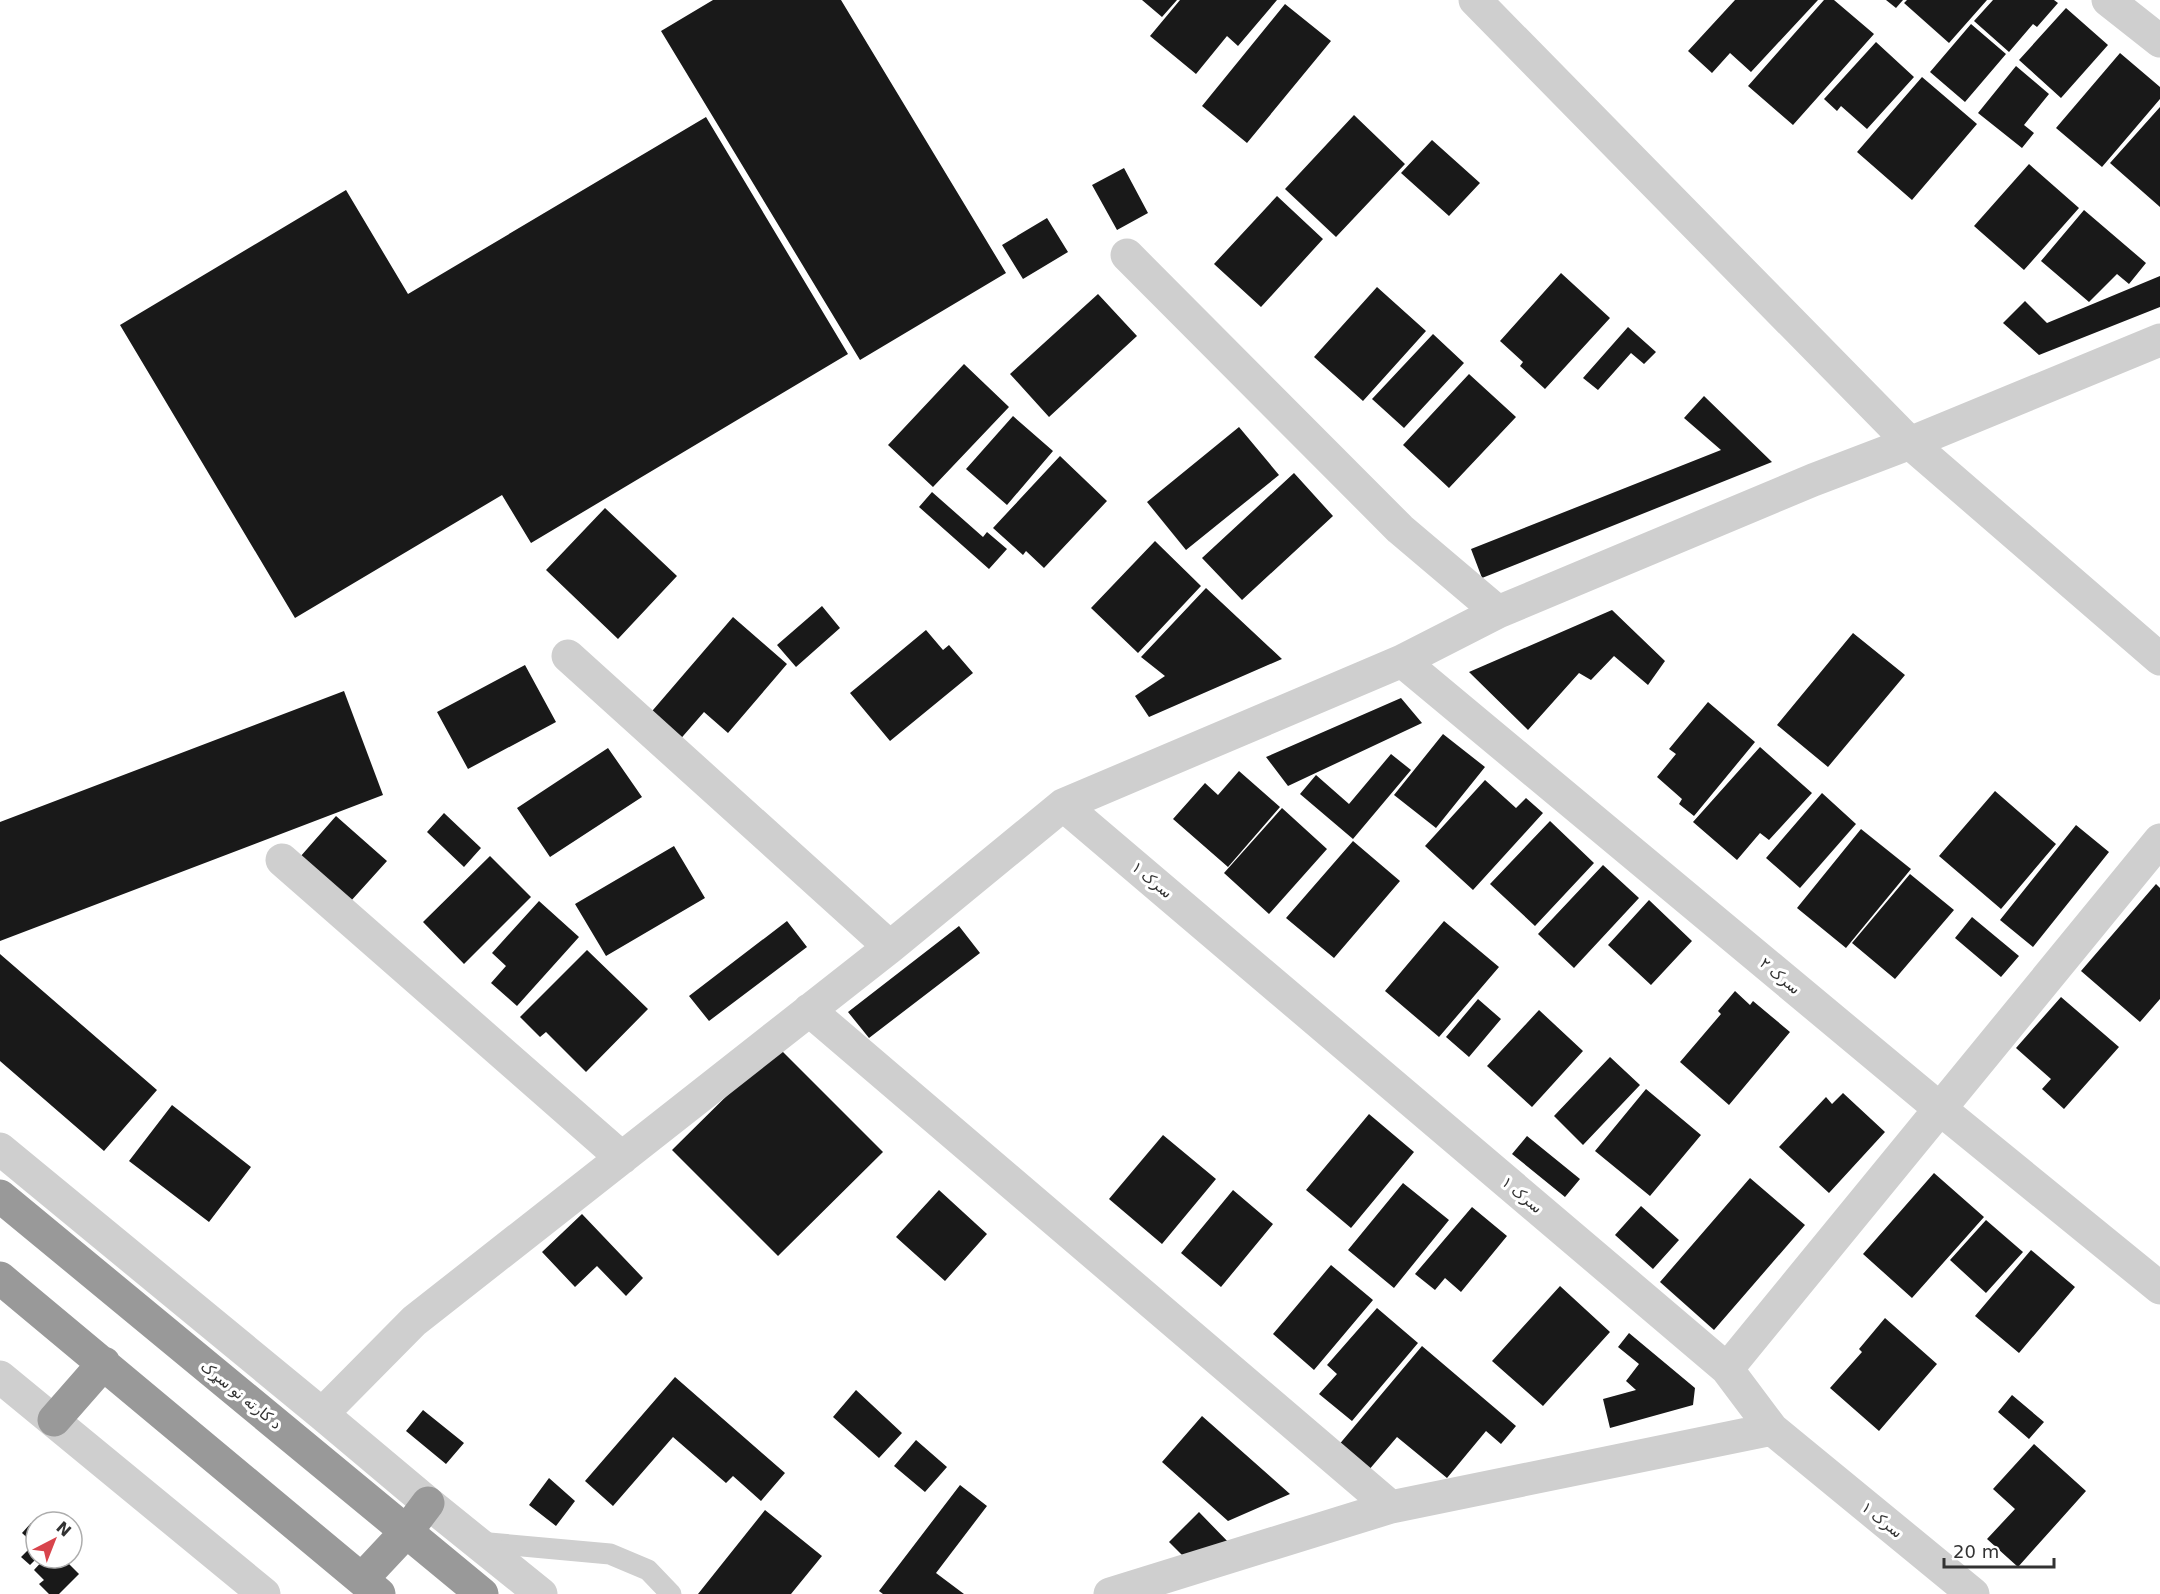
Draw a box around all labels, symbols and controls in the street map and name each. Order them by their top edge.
street label: سرک ۱ [1128,858,1176,902]
street label: سرک ۲ [1756,954,1804,998]
street label: سرک ۱ [1498,1173,1546,1217]
street label: د کارته نو سړک [197,1357,285,1433]
street label: سرک ۱ [1858,1498,1906,1542]
north arrow [24,1510,84,1570]
text: N [52,1518,75,1541]
scale bar [1944,1531,2054,1569]
text: 20 m [1953,1541,1999,1562]

